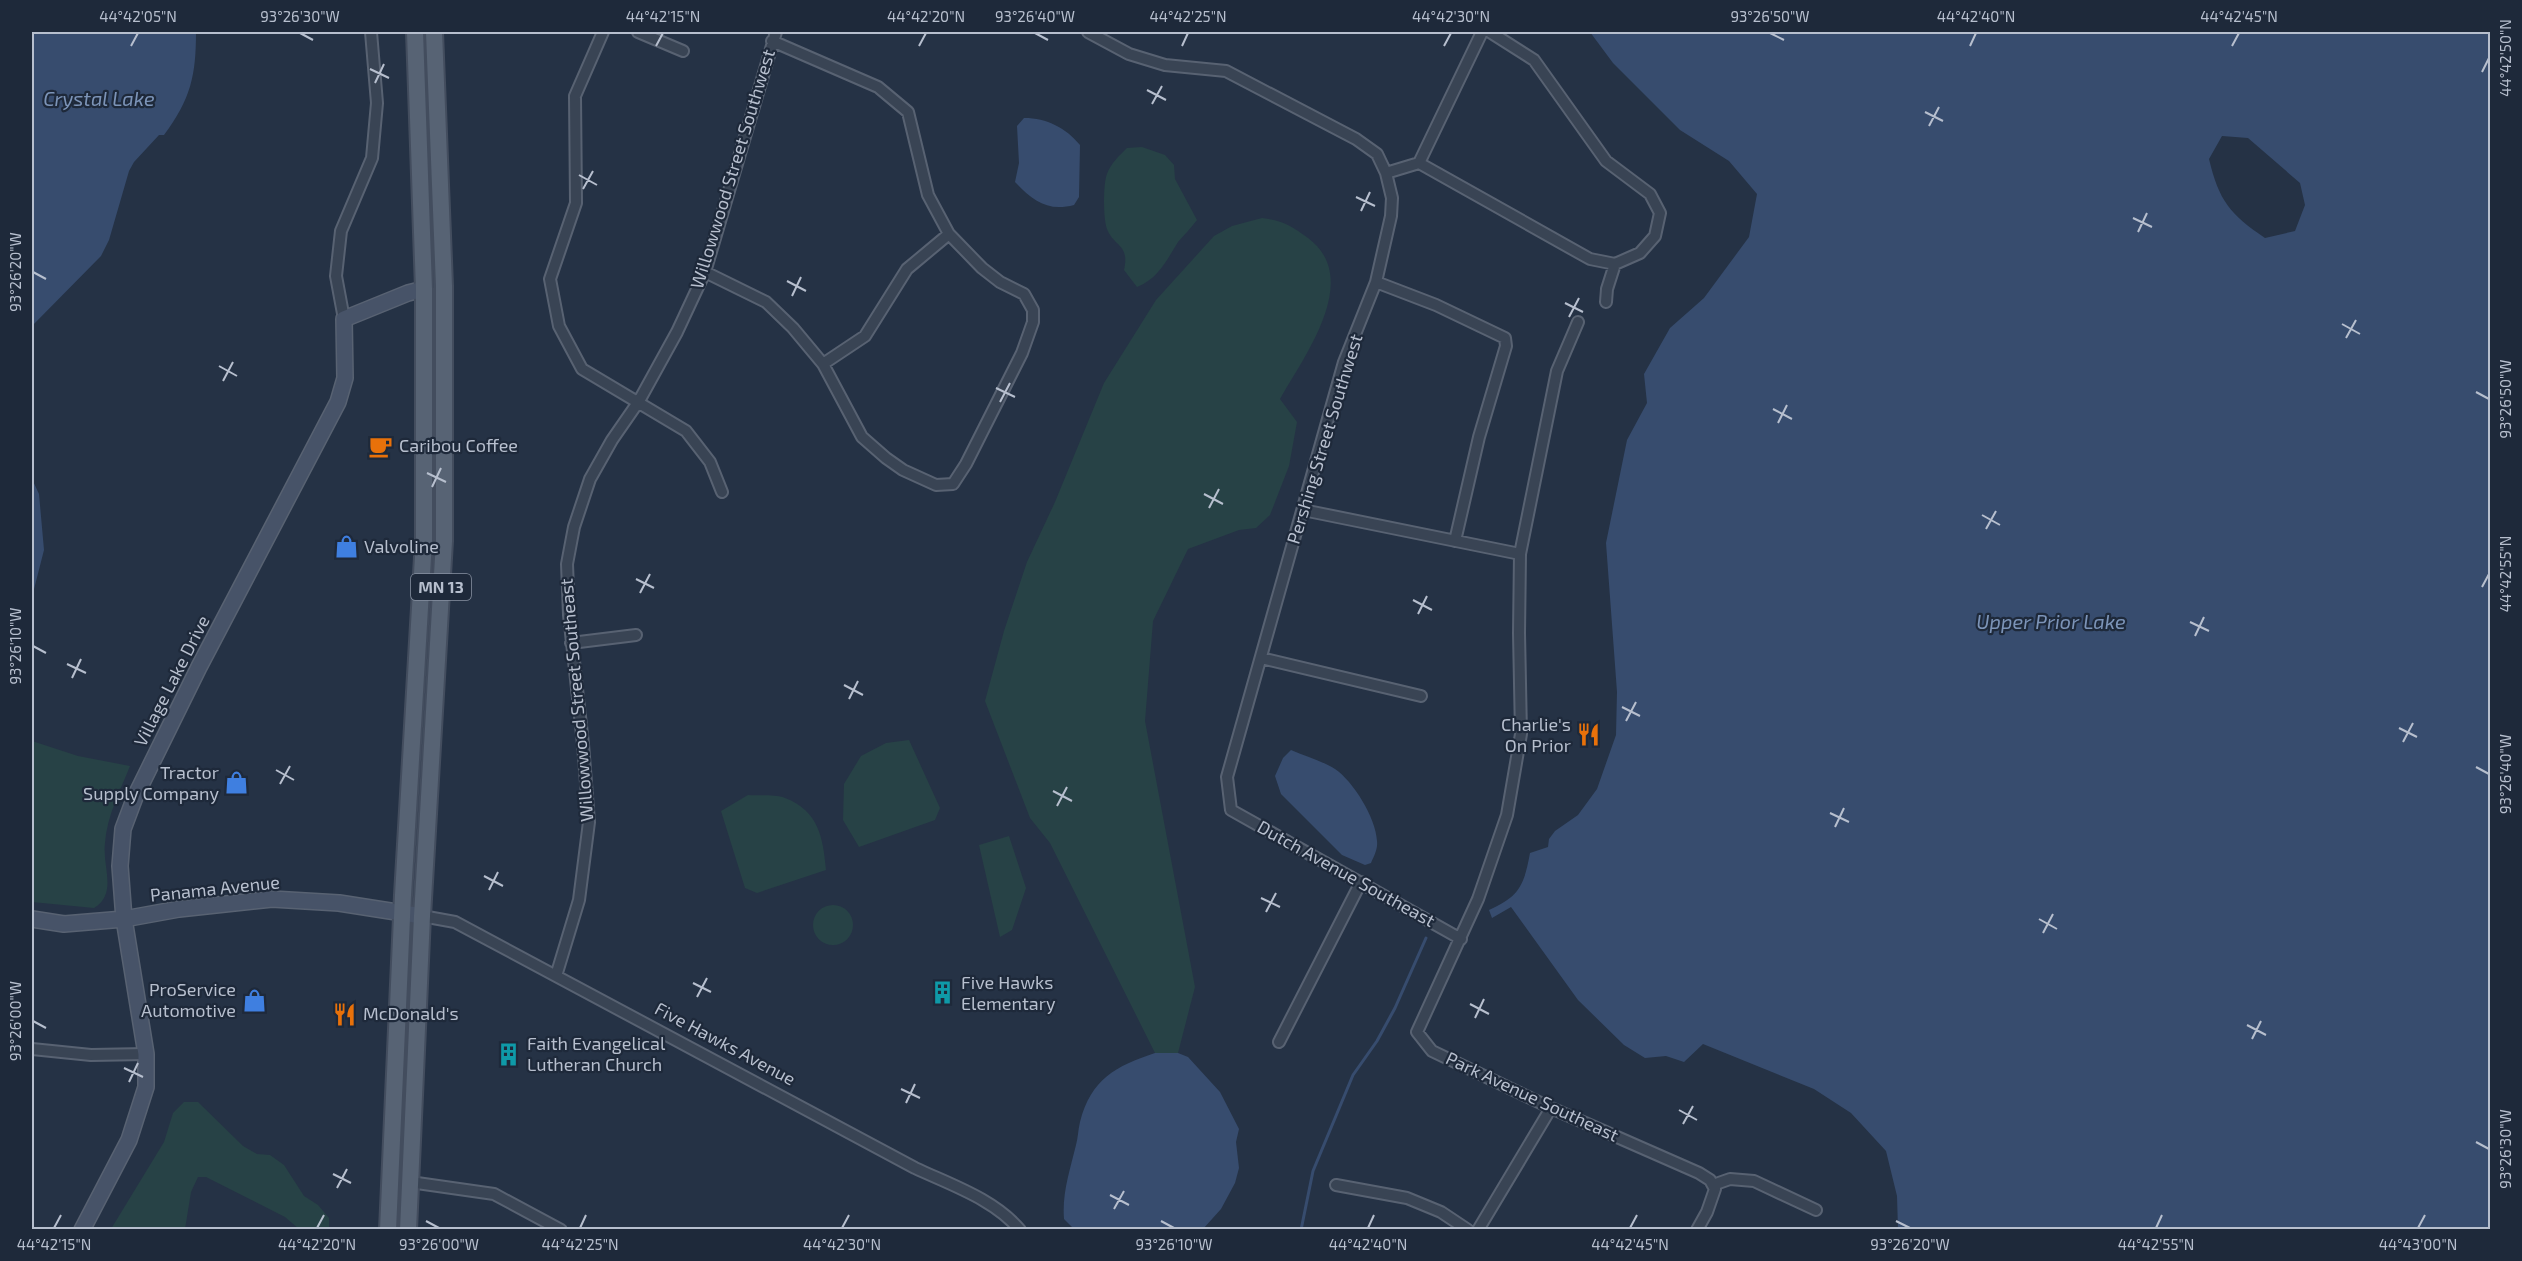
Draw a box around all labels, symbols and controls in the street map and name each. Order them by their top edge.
text: 44°42'05"N [99,7,177,25]
text: 93°26'30"W [260,7,340,25]
text: 44°42'15"N [626,7,700,25]
text: 44°42'20"N [887,7,965,25]
text: 93°26'40"W [995,7,1075,25]
text: 44°42'25"N [1149,7,1227,25]
text: 44°42'30"N [1412,7,1490,25]
text: 93°26'50"W [1730,7,1810,25]
text: 44°42'40"N [1937,7,2015,25]
text: 44°42'45"N [2200,7,2278,25]
text: 44°42'50"N [2496,19,2514,97]
street label: Willowwood Street Southwest [685,46,779,291]
water label: Crystal Lake [43,86,155,111]
text: 93°26'20"W [6,232,24,312]
street label: Pershing Street Southwest [1282,331,1367,546]
text: 93°26'50"W [2496,359,2514,439]
cafe icon: Caribou Coffee [368,433,394,459]
place label: Caribou Coffee [399,434,518,456]
shop icon: Valvoline [333,534,359,560]
place label: Valvoline [364,535,439,557]
text: 44°42'55"N [2496,536,2514,612]
road number: MN 13 [411,574,471,600]
street label: Willowwood Street Southeast [554,577,598,823]
text: 93°26'10"W [6,607,24,685]
water label: Upper Prior Lake [1976,609,2126,633]
street label: Village Lake Drive [129,611,214,750]
place label: Charlie's On Prior [1501,713,1571,756]
restaurant icon: Charlie's On Prior [1576,722,1602,748]
text: 93°26'40"W [2496,734,2514,814]
place label: Tractor Supply Company [83,761,219,804]
shop icon: Tractor Supply Company [224,770,250,796]
street label: Dutch Avenue Southeast [1254,815,1439,931]
street label: Panama Avenue [149,870,281,906]
place label: Five Hawks Elementary [961,971,1056,1014]
place label: ProService Automotive [141,978,236,1021]
building icon: Five Hawks Elementary [930,980,956,1006]
text: 93°26'00"W [6,981,24,1061]
shop icon: ProService Automotive [241,987,267,1013]
street label: Five Hawks Avenue [651,997,800,1090]
restaurant icon: McDonald's [332,1001,358,1027]
place label: McDonald's [363,1002,459,1024]
place label: Faith Evangelical Lutheran Church [527,1032,666,1075]
building icon: Faith Evangelical Lutheran Church [496,1041,522,1067]
street label: Park Avenue Southeast [1443,1046,1622,1146]
text: 93°26'30"W [2496,1109,2514,1189]
text: 44°42'15"N [17,1235,91,1253]
text: 44°42'20"N [278,1235,356,1253]
text: 93°26'00"W [399,1235,479,1253]
text: 44°42'25"N [541,1235,619,1253]
text: 44°42'30"N [803,1235,881,1253]
text: 93°26'10"W [1135,1235,1213,1253]
text: 44°42'40"N [1329,1235,1407,1253]
text: 44°42'45"N [1591,1235,1669,1253]
text: 93°26'20"W [1870,1235,1950,1253]
text: 44°42'55"N [2118,1235,2194,1253]
text: 44°43'00"N [2379,1235,2457,1253]

